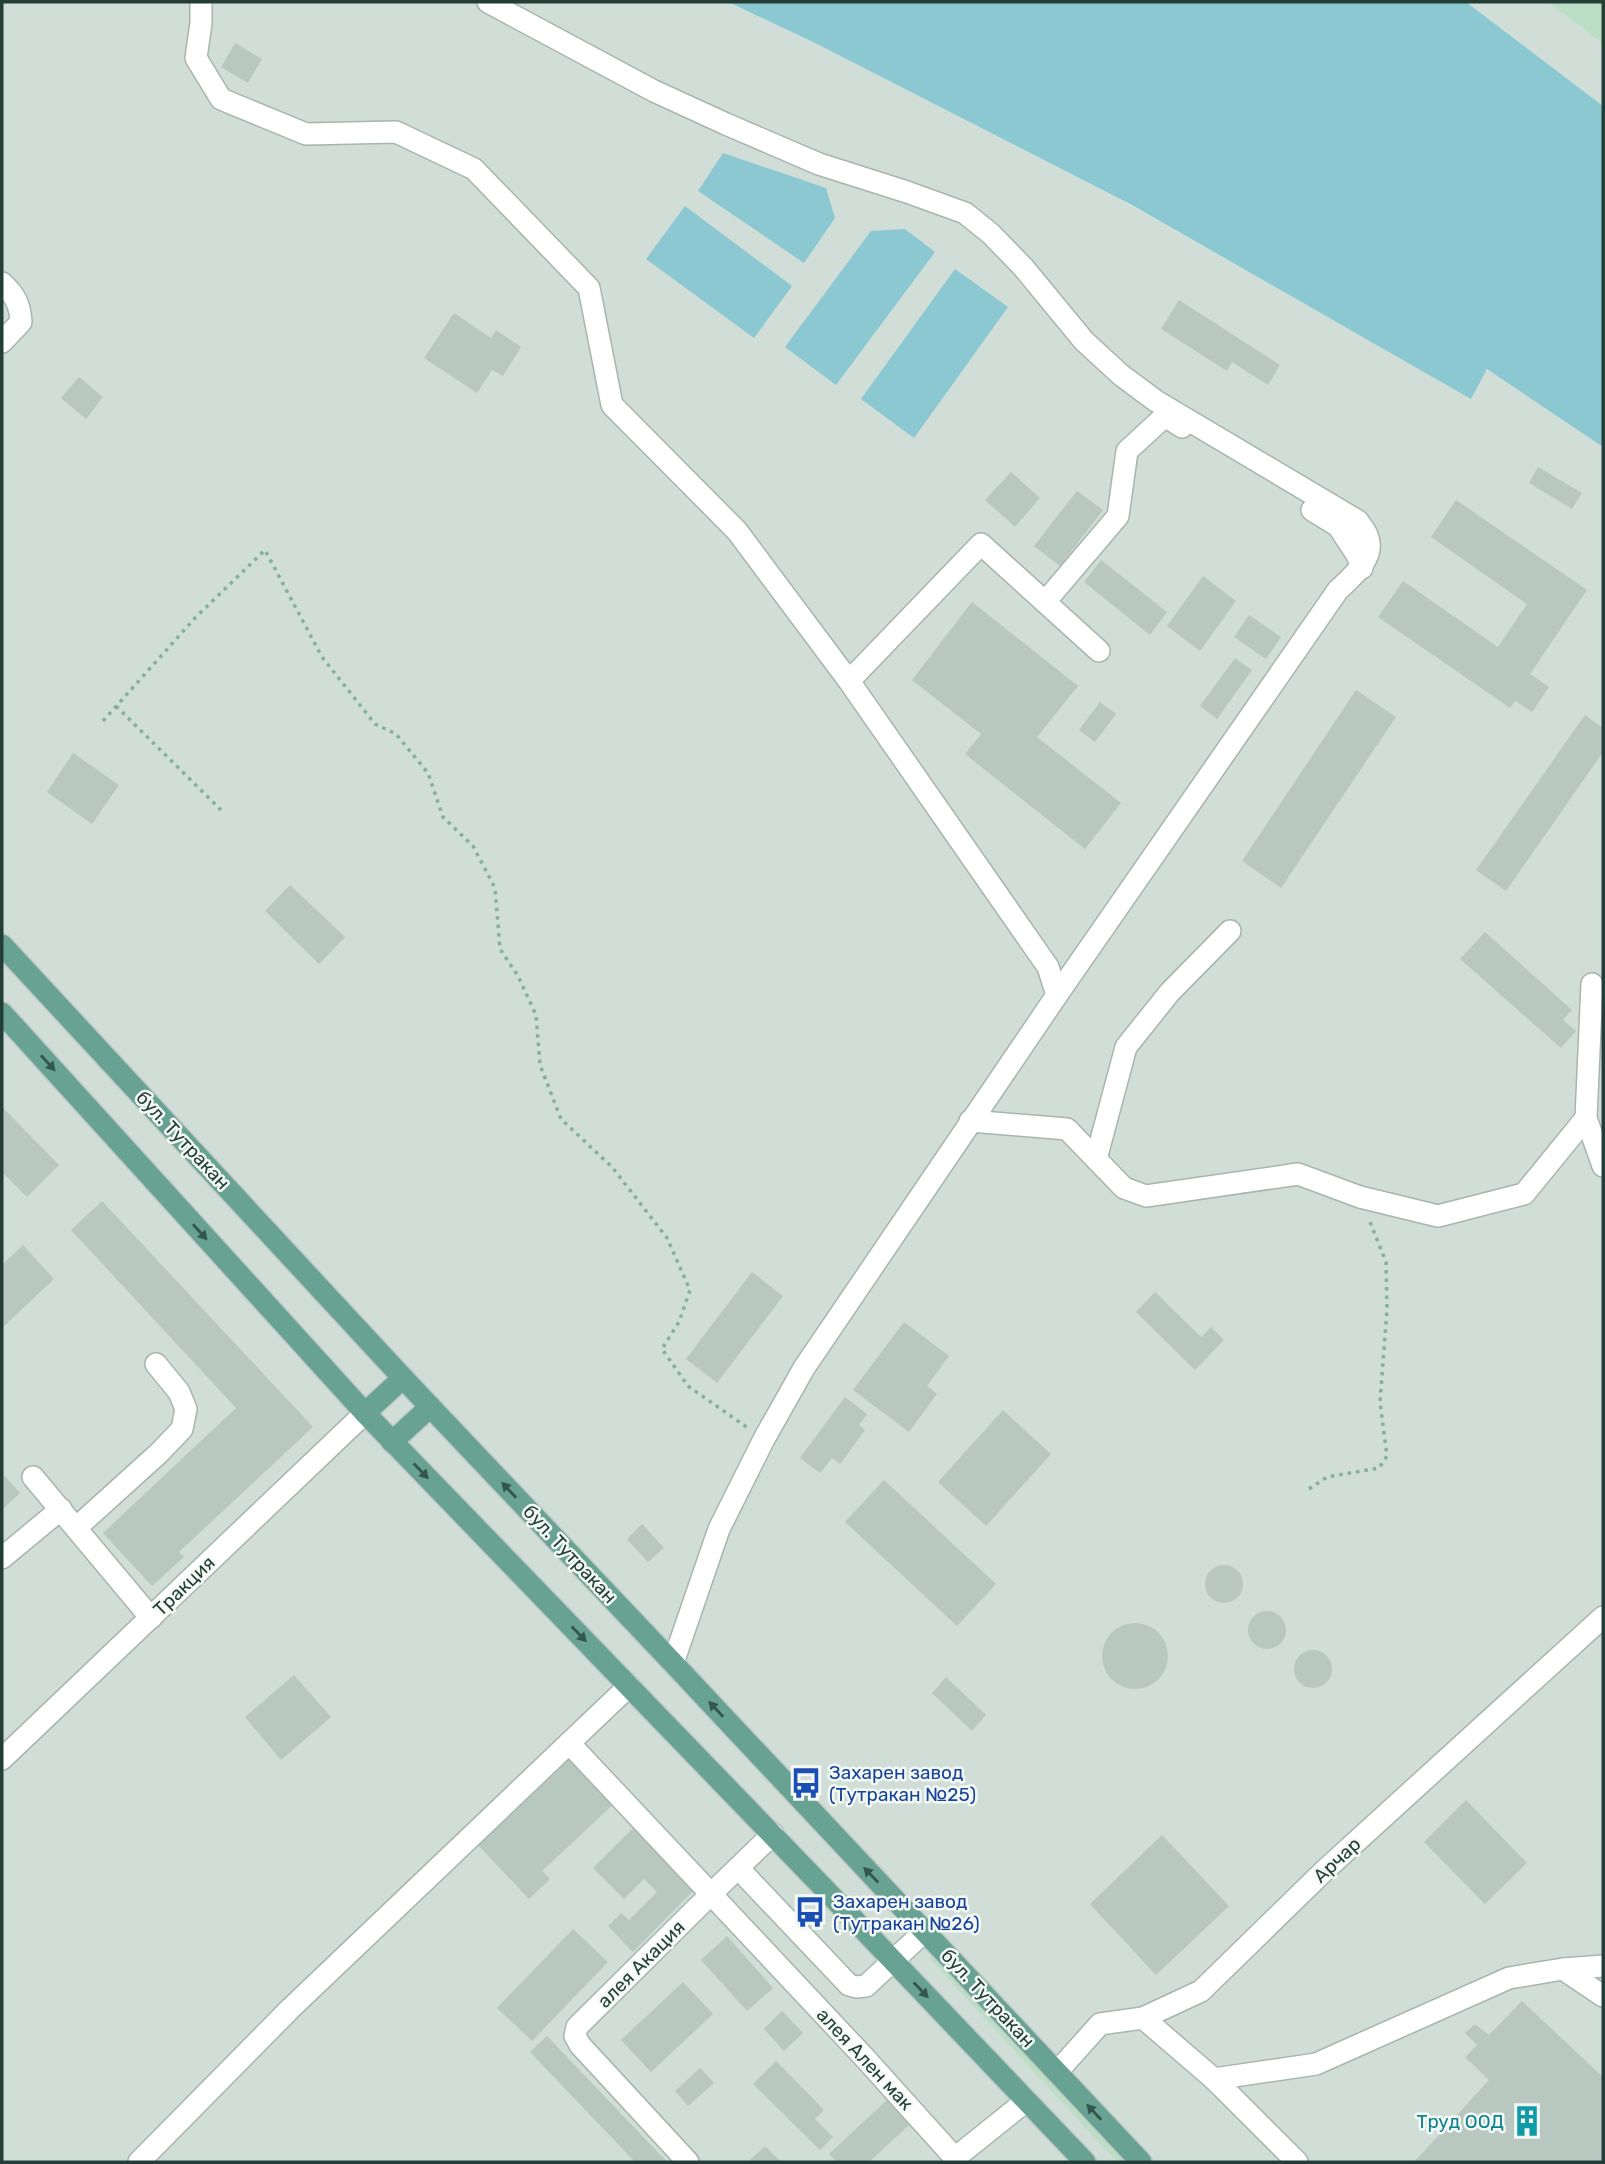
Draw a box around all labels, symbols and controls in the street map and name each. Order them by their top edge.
one-way arrow [39,1054,55,1071]
street label: бул. Тутракан [131,1086,235,1194]
one-way arrow [192,1223,208,1240]
one-way arrow [412,1462,428,1479]
one-way arrow [502,1482,518,1499]
street label: бул. Тутракан [518,1500,622,1608]
street label: Тракция [148,1551,220,1621]
one-way arrow [571,1626,588,1643]
one-way arrow [708,1700,724,1718]
place label: Захарен завод (Тутракан №25) [829,1761,976,1806]
bus stop icon: Захарен завод (Тутракан №25) [789,1766,823,1800]
street label: Арчар [1309,1832,1365,1888]
one-way arrow [864,1867,880,1884]
place label: Захарен завод (Тутракан №26) [833,1890,980,1935]
bus stop icon: Захарен завод (Тутракан №26) [793,1895,827,1929]
street label: алея Акация [592,1915,690,2013]
street label: бул. Тутракан [936,1944,1040,2052]
one-way arrow [912,1981,928,1998]
street label: алея Ален мак [812,2003,918,2115]
one-way arrow [1087,2104,1103,2121]
building icon: Труд ООД [1510,2104,1544,2138]
place label: Труд ООД [1416,2110,1504,2133]

